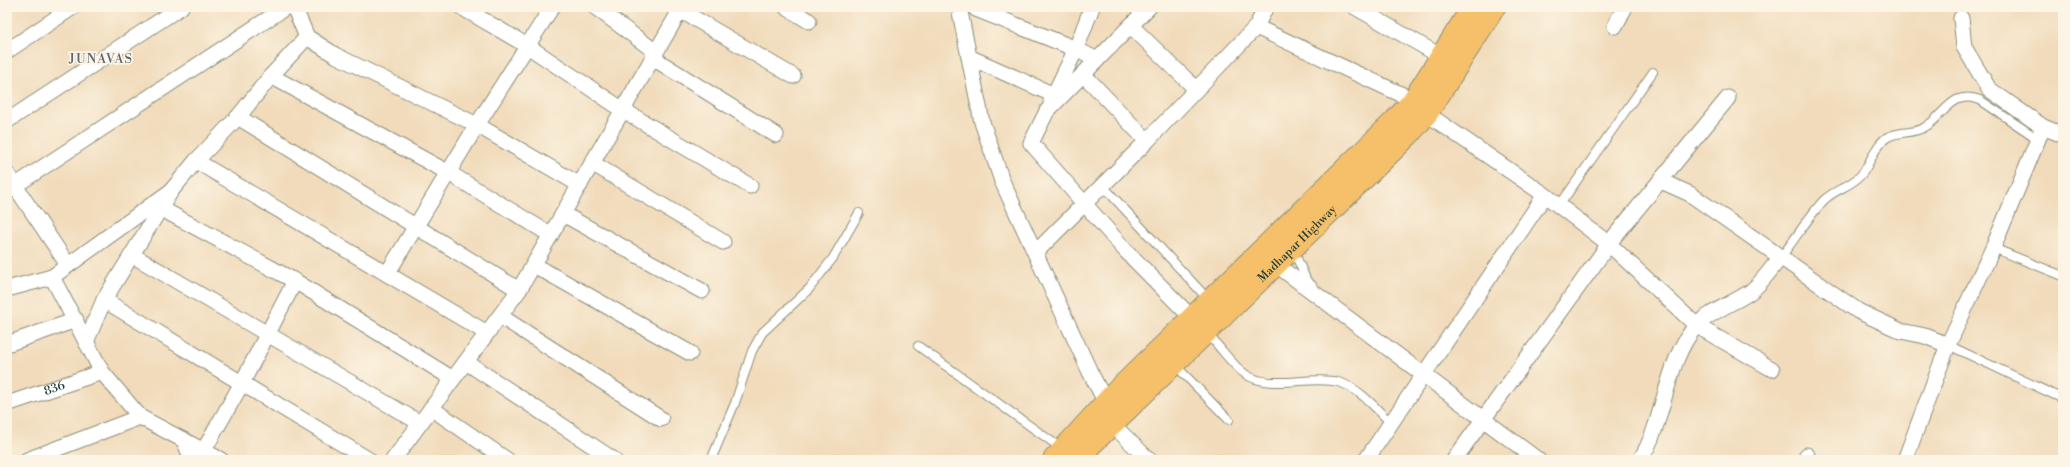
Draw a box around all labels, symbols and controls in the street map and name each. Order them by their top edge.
district label: JUNAVAS [68,51,133,67]
street label: Madhapar Highway [1255,202,1340,286]
street label: 836 [42,378,67,399]

